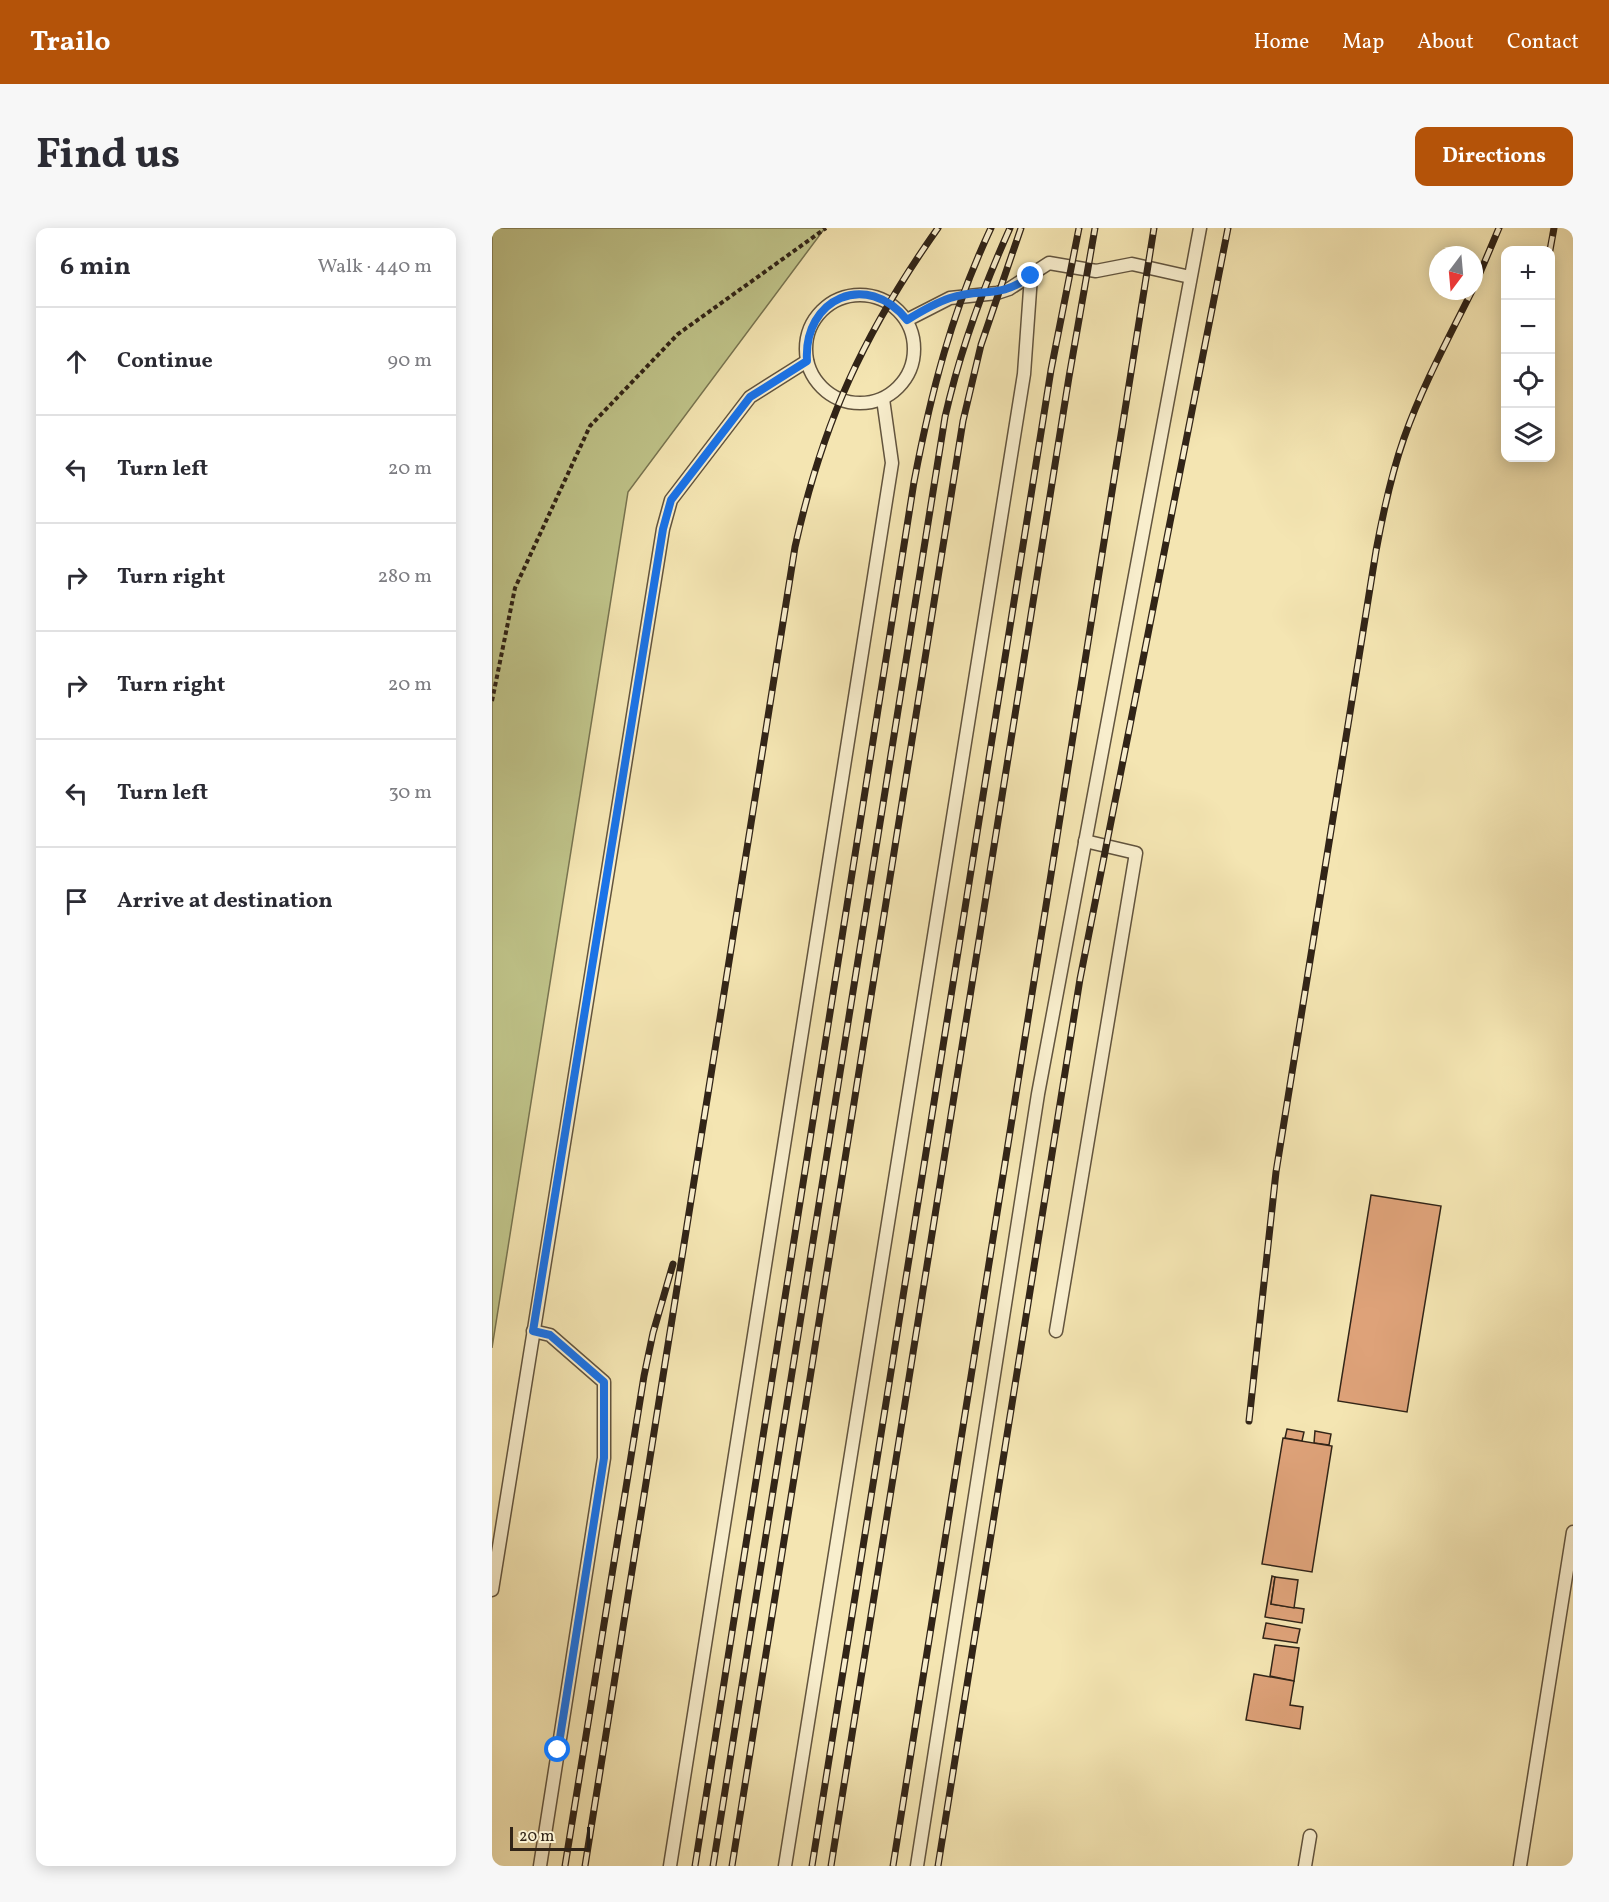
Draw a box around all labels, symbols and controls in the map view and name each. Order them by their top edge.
text: Trailo [30,23,111,62]
text: Home [1254,28,1309,57]
text: Map [1342,28,1384,57]
text: About [1417,28,1474,57]
text: Contact [1507,28,1579,57]
text: Find us [36,127,180,186]
button: Directions [1415,127,1573,186]
north arrow [1429,246,1483,300]
map controls [1501,246,1555,462]
button: + [1501,246,1555,300]
text: 6 min [60,249,131,285]
text: Walk · 440 m [317,253,432,281]
route end [1017,262,1043,288]
button: − [1501,300,1555,354]
icon: ahead [60,345,93,378]
text: Continue [117,346,213,377]
text: 90 m [388,347,432,375]
button: locate [1501,354,1555,408]
button: layers [1501,408,1555,462]
icon: left [60,453,93,486]
text: Turn left [117,454,208,485]
text: 20 m [388,455,432,483]
icon: right [60,561,93,594]
text: Turn right [117,562,225,593]
text: 280 m [377,563,432,591]
icon: right [60,669,93,702]
text: Turn right [117,670,225,701]
text: 20 m [388,671,432,699]
icon: left [60,777,93,810]
text: Turn left [117,778,208,809]
text: 30 m [388,779,432,807]
icon: arrive [60,885,93,918]
text: Arrive at destination [117,886,333,917]
route start [544,1736,570,1762]
scale bar [510,1824,590,1852]
text: 20 m [519,1826,554,1848]

